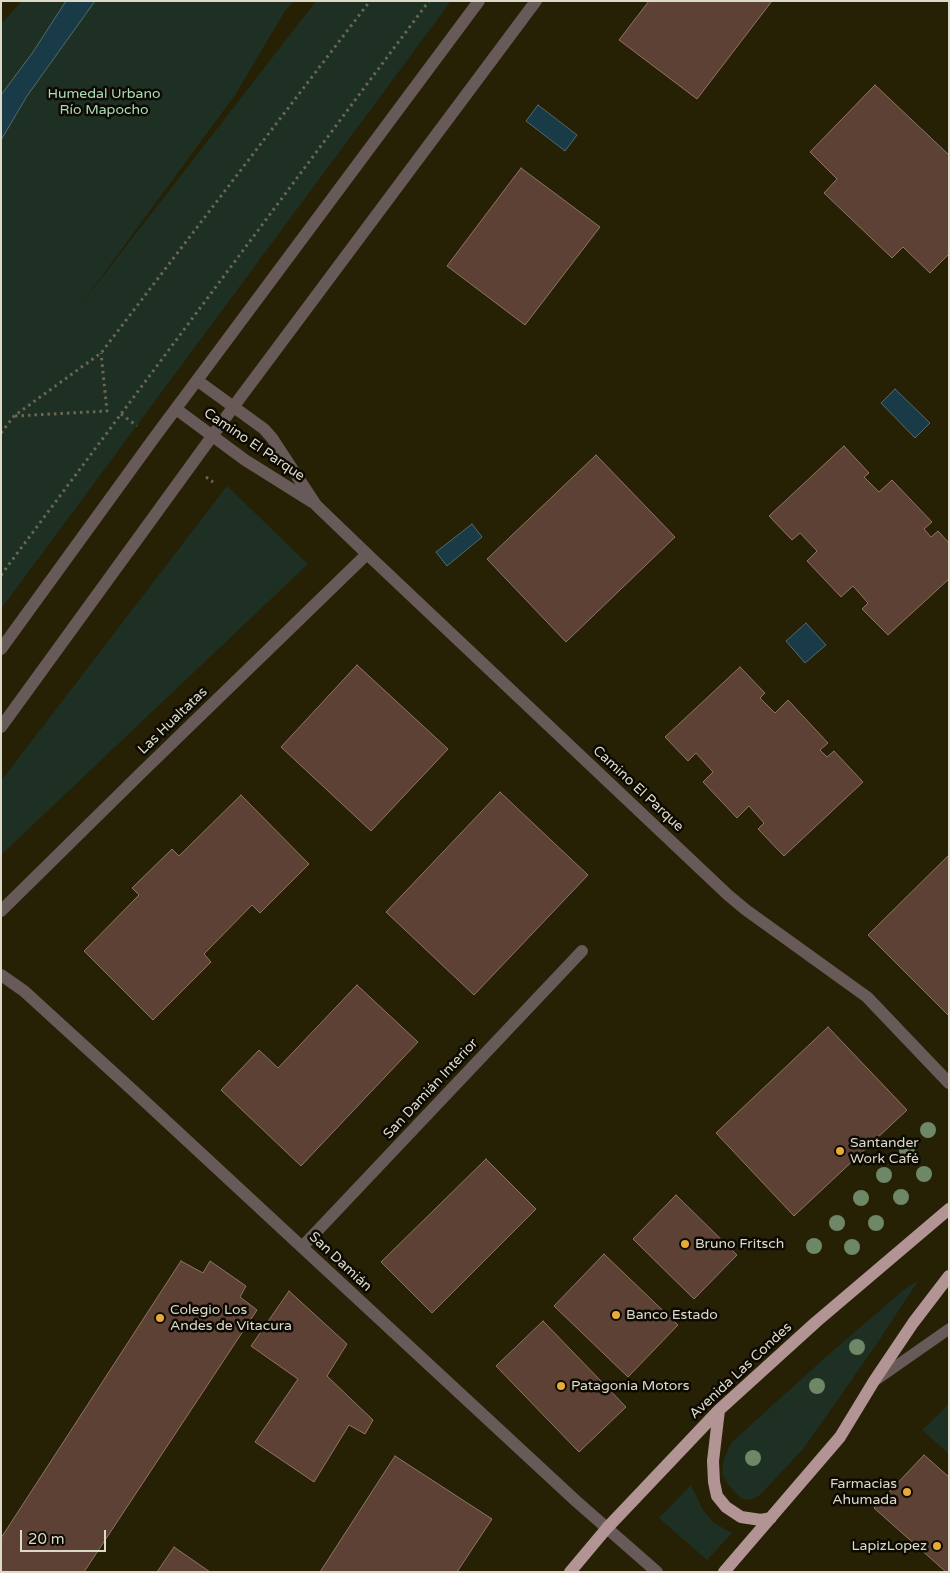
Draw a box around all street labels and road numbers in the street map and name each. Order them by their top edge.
street label: Camino El Parque [200,405,308,485]
street label: Las Hualtatas [135,684,211,758]
street label: Camino El Parque [589,743,687,835]
street label: San Damián Interior [380,1035,482,1143]
street label: San Damián [305,1229,375,1295]
street label: Avenida Las Condes [686,1319,796,1423]

